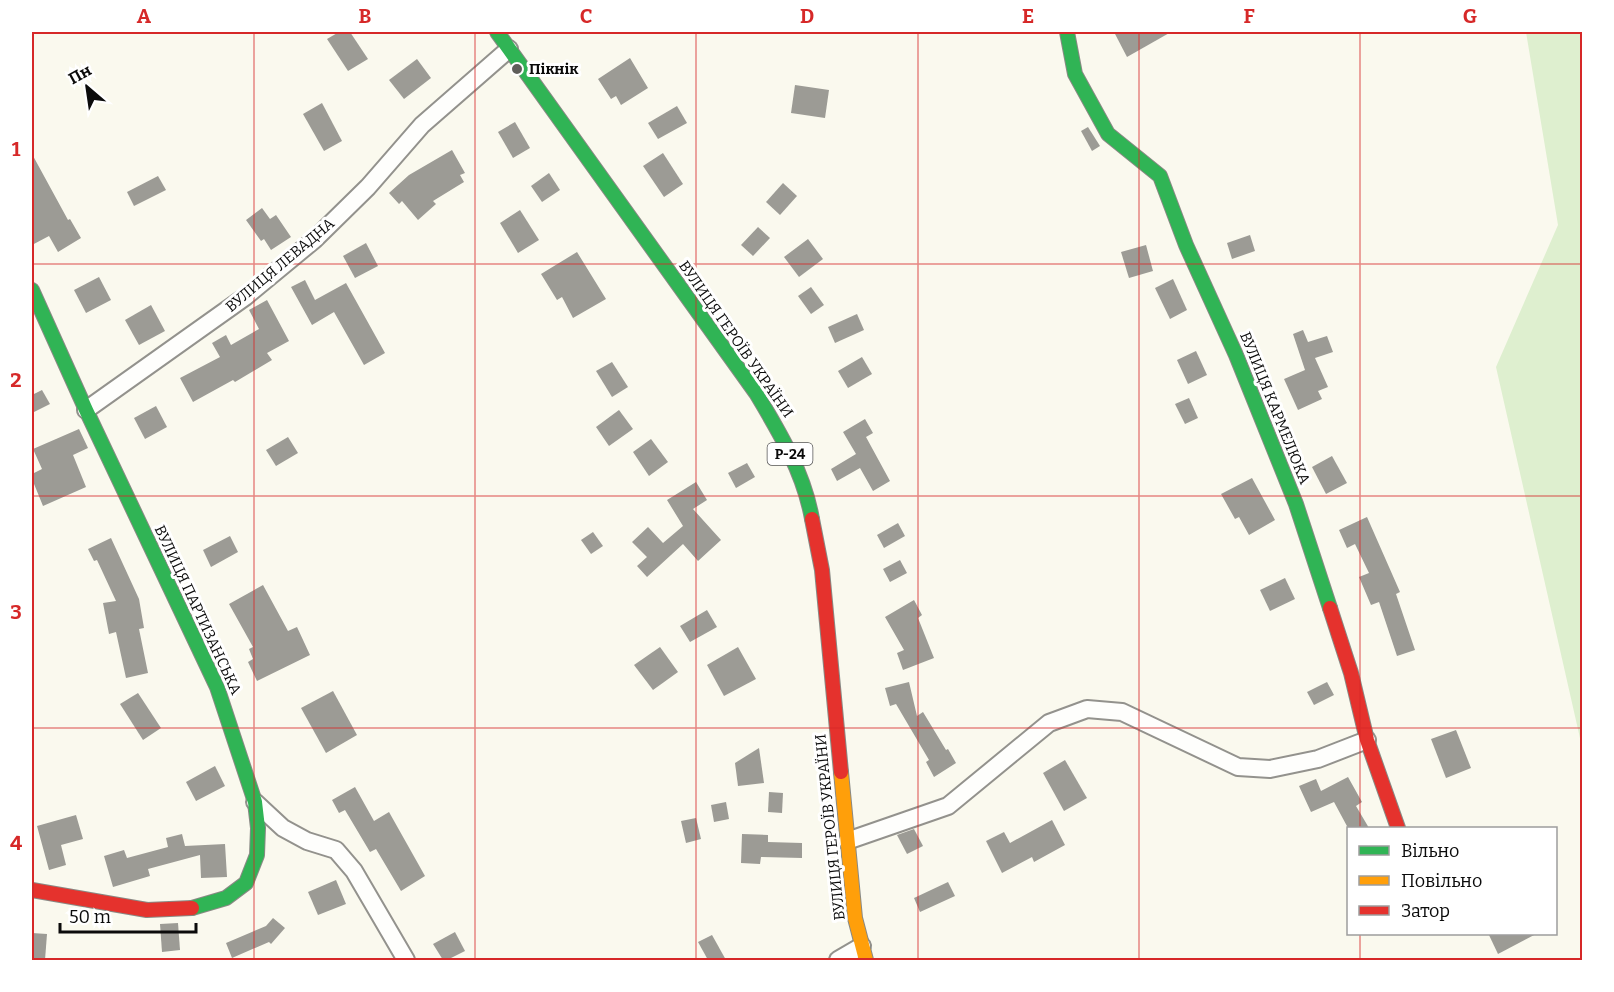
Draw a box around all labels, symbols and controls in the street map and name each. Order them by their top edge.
text: A [137,4,152,28]
text: B [359,4,372,28]
text: C [580,4,592,28]
text: D [800,4,814,28]
text: E [1022,4,1034,28]
text: F [1243,4,1255,28]
text: G [1463,4,1477,28]
north arrow [57,57,117,117]
text: Пн [65,60,95,88]
place label: Пікнік [529,60,579,78]
marker: Пікнік [510,62,524,76]
text: 1 [12,137,21,161]
street label: ВУЛИЦЯ ЛЕВАДНА [222,214,338,316]
street label: ВУЛИЦЯ ГЕРОЇВ УКРАЇНИ [675,257,797,421]
street label: ВУЛИЦЯ КАРМЕЛЮКА [1236,329,1314,487]
text: 2 [10,368,22,392]
road number: Р-24 [768,443,812,465]
street label: ВУЛИЦЯ ПАРТИЗАНСЬКА [151,522,245,698]
text: 3 [10,600,22,624]
street label: ВУЛИЦЯ ГЕРОЇВ УКРАЇНИ [811,733,849,921]
legend [1347,827,1557,935]
text: 4 [10,831,22,855]
text: Вільно [1401,840,1459,862]
text: Повільно [1401,870,1482,892]
scale bar [60,896,196,934]
text: Затор [1401,900,1450,922]
text: 50 m [69,906,111,928]

